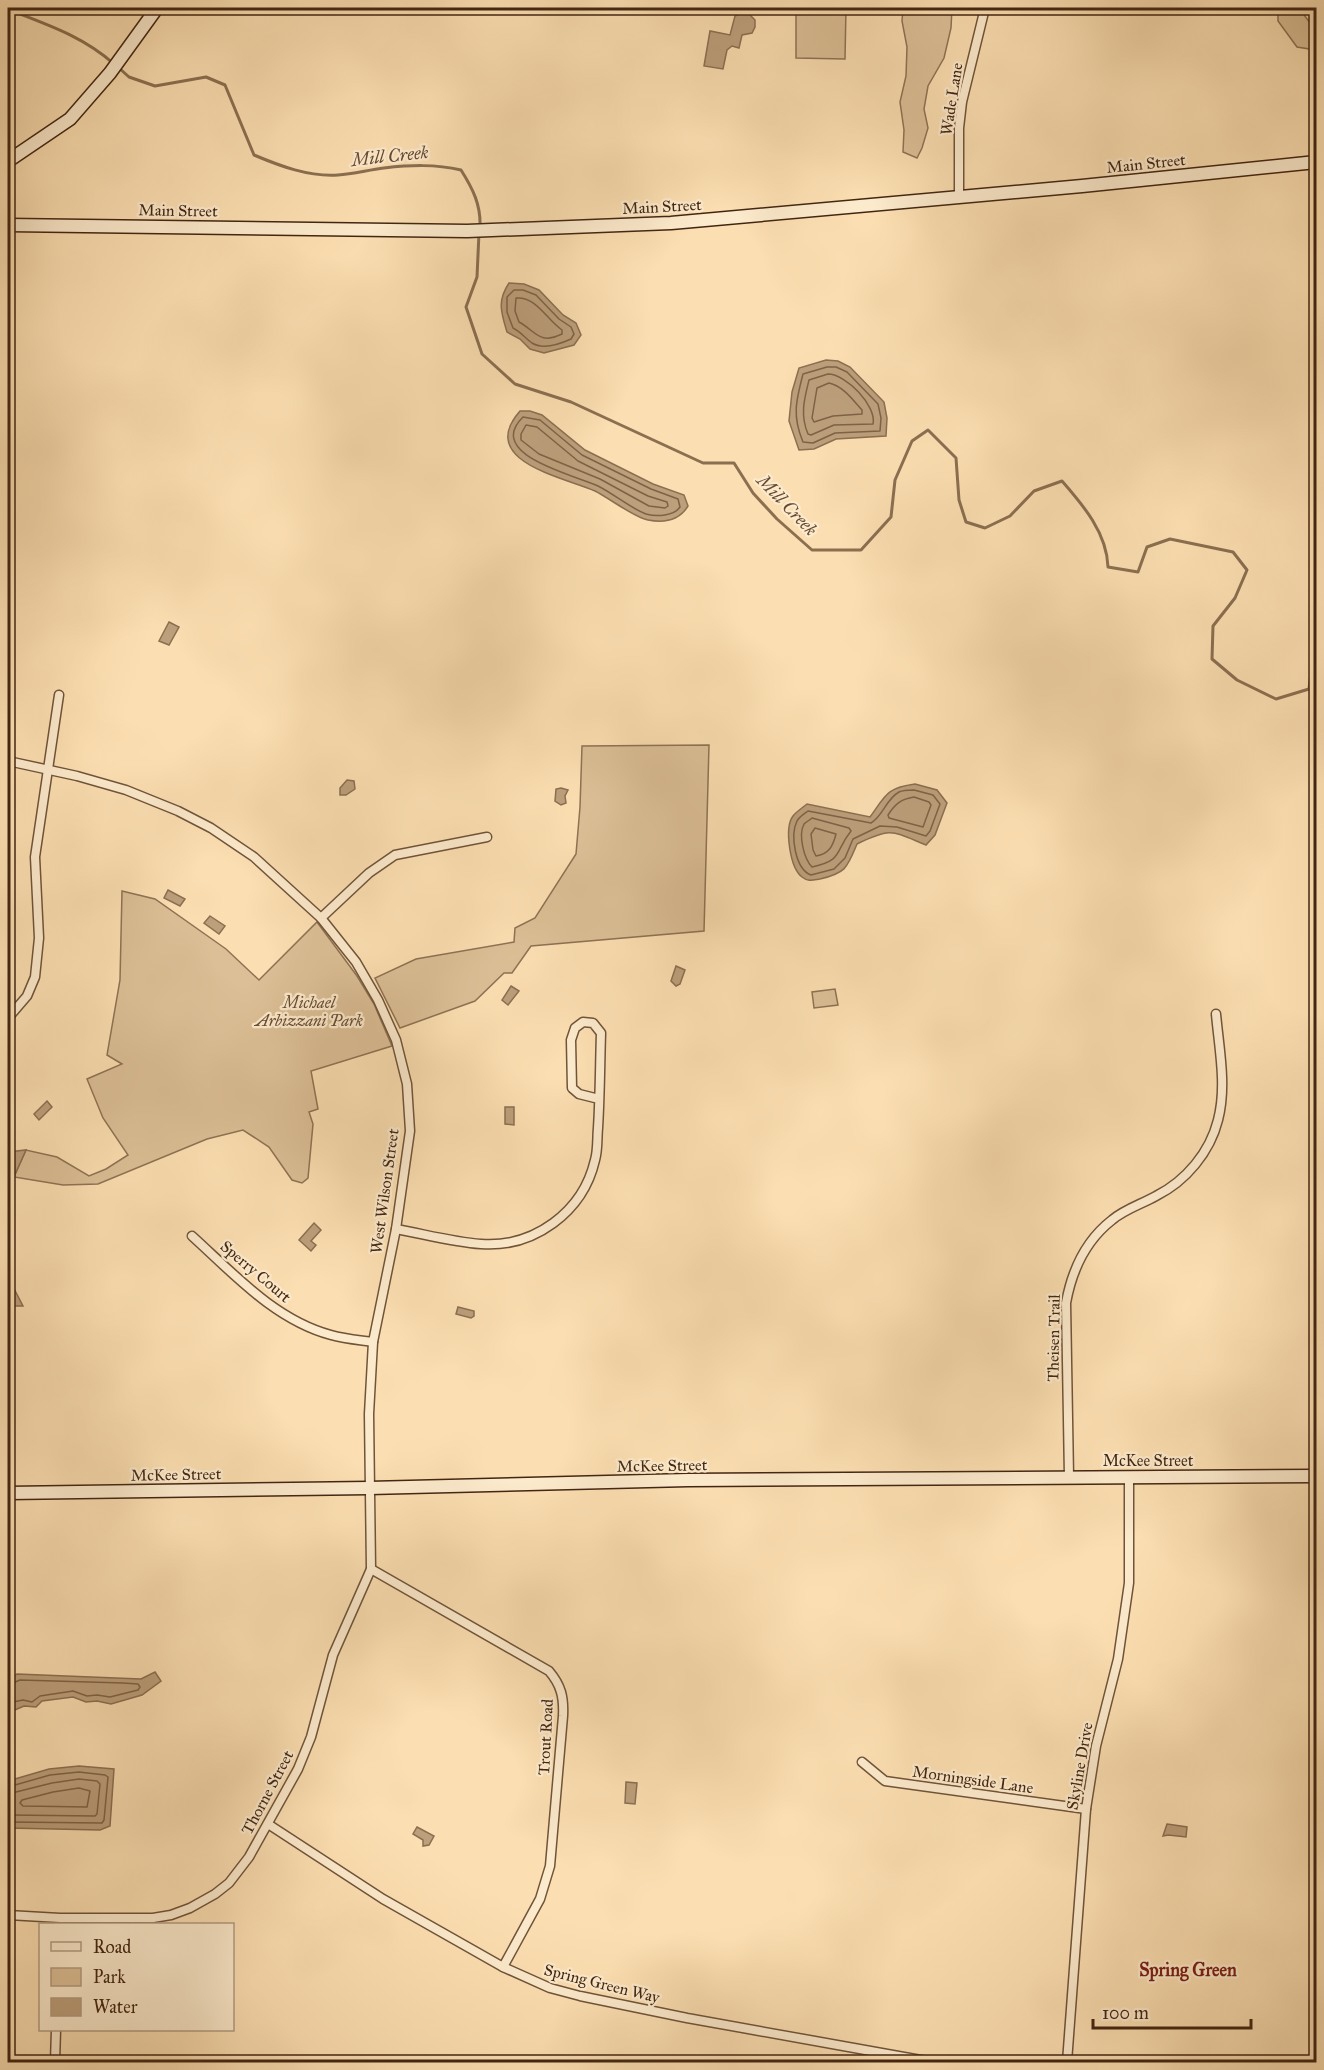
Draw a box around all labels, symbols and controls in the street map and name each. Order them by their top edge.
street label: Wade Lane [936,61,967,137]
water label: Mill Creek [349,141,430,171]
street label: Main Street [1106,150,1187,177]
street label: Main Street [622,195,703,218]
street label: Main Street [138,200,218,221]
water label: Mill Creek [751,468,822,540]
park label: Michael Arbizzani Park [253,993,363,1030]
street label: West Wilson Street [366,1127,403,1255]
street label: Sperry Court [217,1236,295,1307]
street label: Theisen Trail [1043,1293,1064,1382]
street label: McKee Street [1103,1451,1194,1470]
street label: McKee Street [617,1455,708,1476]
street label: McKee Street [131,1464,222,1485]
street label: Trout Road [534,1698,557,1776]
street label: Skyline Drive [1062,1721,1097,1811]
street label: Thorne Street [237,1747,298,1838]
street label: Morningside Lane [911,1762,1035,1798]
legend [39,1923,234,2031]
text: Road [93,1936,131,1958]
district label: Spring Green [1139,1959,1237,1982]
street label: Spring Green Way [542,1960,662,2008]
text: Park [93,1966,126,1988]
scale bar [1093,1992,1250,2030]
text: Water [93,1996,138,2018]
text: 100 m [1102,2002,1149,2024]

